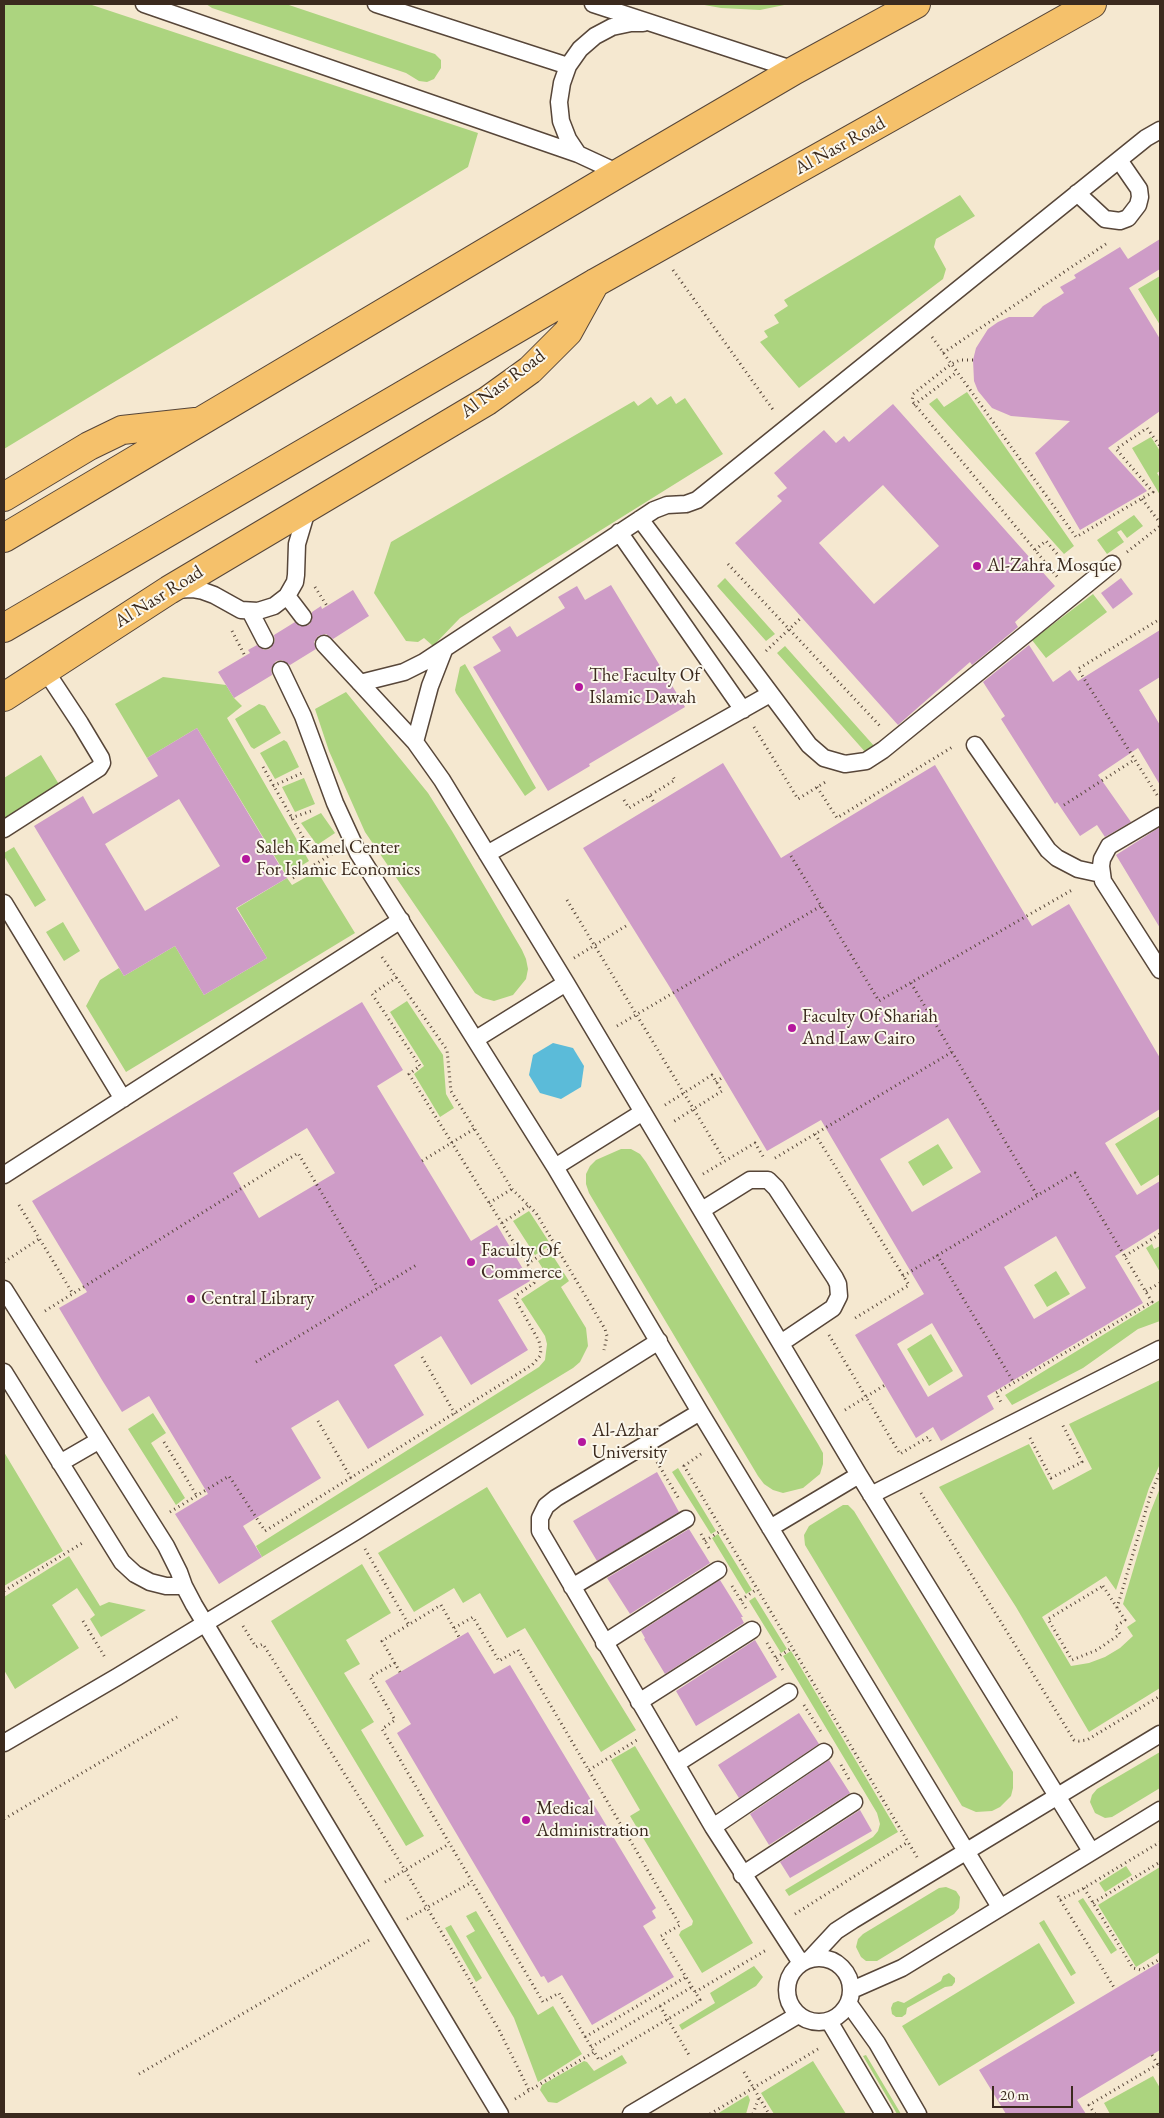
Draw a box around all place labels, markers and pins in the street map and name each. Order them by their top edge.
place label: Al-Zahra Mosque [987,555,1116,577]
marker: Al-Zahra Mosque [971,560,983,572]
place label: The Faculty Of Islamic Dawah [589,665,700,709]
marker: The Faculty Of Islamic Dawah [573,681,585,693]
place label: Saleh Kamel Center For Islamic Economics [256,837,420,881]
marker: Saleh Kamel Center For Islamic Economics [240,853,252,865]
place label: Faculty Of Shariah And Law Cairo [802,1006,938,1050]
marker: Faculty Of Shariah And Law Cairo [786,1022,798,1034]
place label: Faculty Of Commerce [481,1240,562,1284]
marker: Faculty Of Commerce [465,1256,477,1268]
place label: Central Library [201,1288,314,1310]
marker: Central Library [185,1293,197,1305]
place label: Al-Azhar University [592,1420,667,1464]
marker: Al-Azhar University [576,1436,588,1448]
place label: Medical Administration [536,1798,649,1842]
marker: Medical Administration [520,1814,532,1826]

